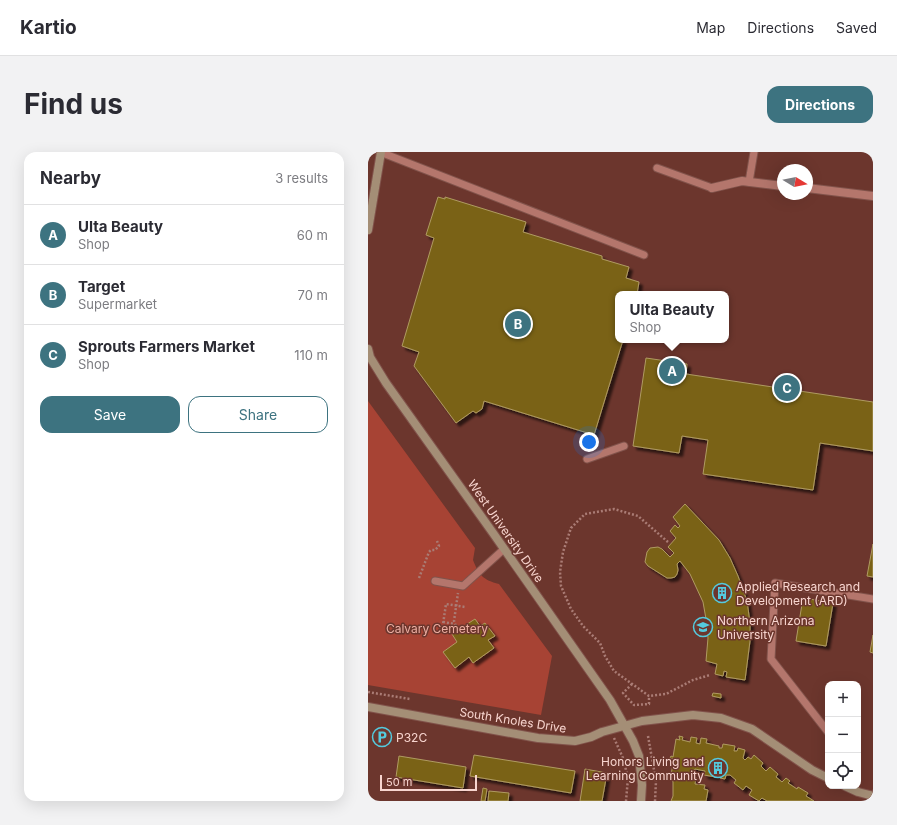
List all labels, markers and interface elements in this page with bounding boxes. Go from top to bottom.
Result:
text: Kartio [20,16,77,39]
text: Map [696,19,725,36]
text: Directions [747,19,814,36]
text: Saved [836,19,877,36]
button: Directions [767,86,873,123]
text: Find us [24,87,123,121]
north arrow [777,164,813,200]
text: Nearby [40,168,101,188]
text: 3 results [275,170,328,186]
text: Ulta Beauty [78,217,163,236]
text: A [48,227,58,243]
text: 60 m [297,227,328,243]
text: Shop [78,236,110,252]
text: Target [78,277,125,296]
text: B [49,287,57,303]
text: 70 m [298,287,328,303]
popup [615,291,729,343]
text: Supermarket [78,296,157,312]
text: Ulta Beauty [630,300,715,319]
pin: B [505,309,531,339]
text: Shop [630,319,661,335]
text: Sprouts Farmers Market [78,337,255,356]
text: C [48,347,58,363]
text: 110 m [294,347,328,363]
text: Shop [78,356,110,372]
pin: A [659,356,685,386]
pin: C [774,373,800,403]
button: Save [40,396,180,433]
button: Share [188,396,328,433]
your location [579,432,599,452]
street label: West University Drive [465,477,547,585]
place label: Applied Research and Development (ARD) [736,579,860,608]
building icon: Applied Research and Development (ARD) [711,582,733,604]
place label: Northern Arizona University [717,613,815,642]
school or university icon: Northern Arizona University [692,616,714,638]
park label: Calvary Cemetery [386,621,488,636]
map controls [825,681,861,789]
button: + [825,681,861,717]
street label: South Knoles Drive [458,704,568,736]
button: − [825,717,861,753]
parking icon: P32C [371,726,393,748]
place label: P32C [396,730,427,745]
button: locate [825,753,861,789]
place label: Honors Living and Learning Community [586,754,704,783]
building icon: Honors Living and Learning Community [707,757,729,779]
scale bar [380,773,477,792]
text: 50 m [386,775,412,789]

